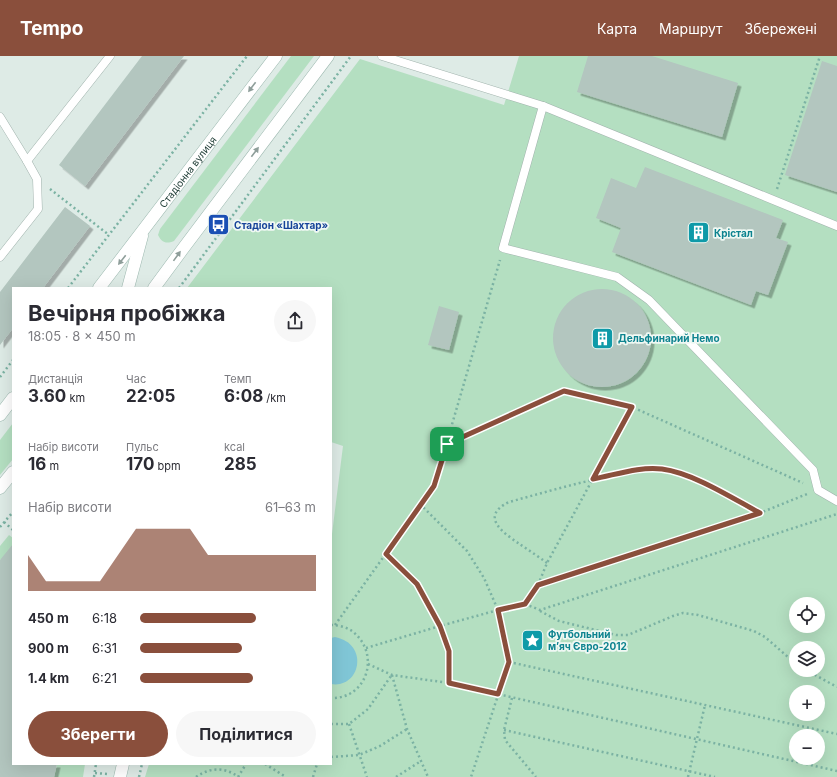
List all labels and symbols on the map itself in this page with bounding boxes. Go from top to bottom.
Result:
one-way arrow [248,82,256,93]
street label: Стадіонна вулиця [157,134,219,210]
one-way arrow [251,147,260,158]
bus stop icon: Стадіон «Шахтар» [206,212,232,238]
place label: Стадіон «Шахтар» [234,219,329,231]
building icon: Крістал [686,220,712,246]
place label: Крістал [714,227,753,239]
one-way arrow [173,251,181,262]
one-way arrow [117,254,126,265]
building icon: Дельфинарий Немо [589,325,615,351]
place label: Дельфинарий Немо [618,332,720,344]
pin [430,427,464,461]
place icon: Футбольний мʼяч Євро-2012 [520,627,546,653]
place label: Футбольний мʼяч Євро-2012 [548,628,627,652]

